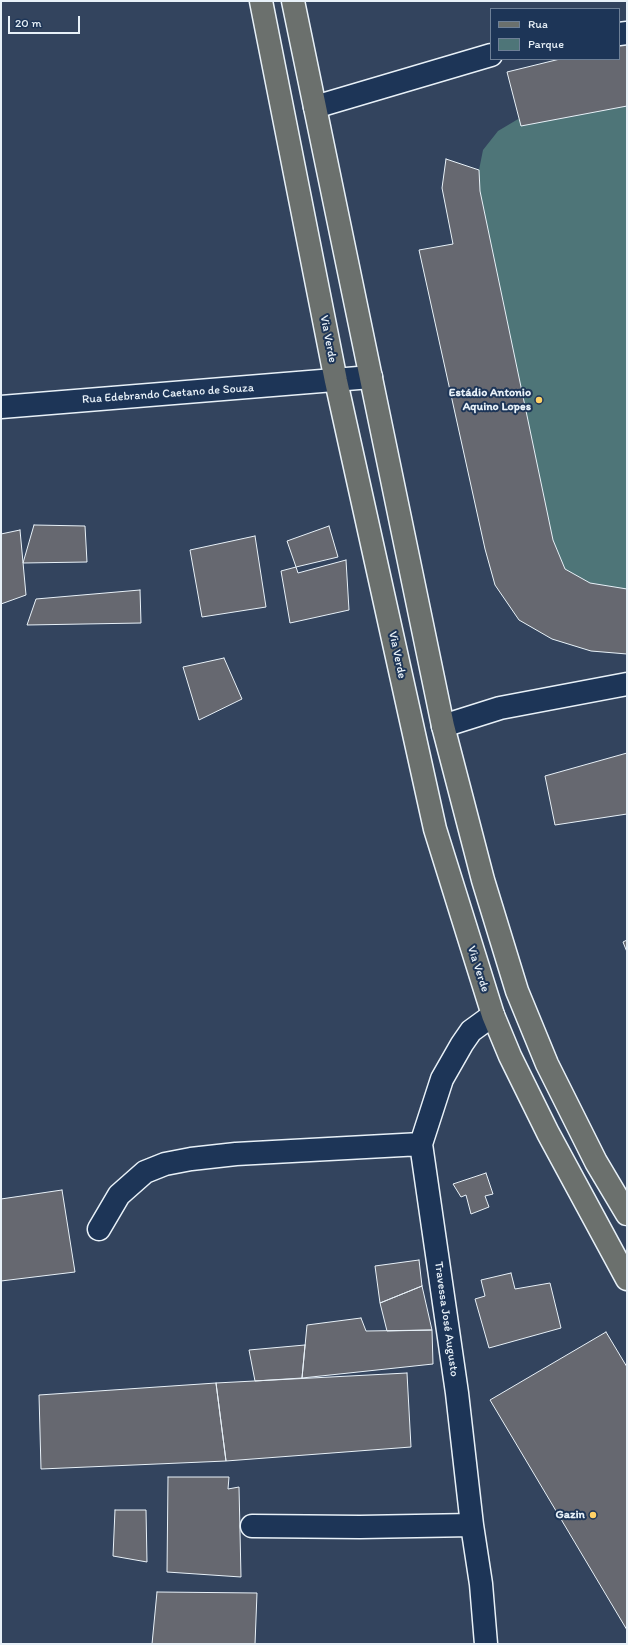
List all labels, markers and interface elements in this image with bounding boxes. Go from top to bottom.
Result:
scale bar [10,8,82,34]
legend [490,8,620,60]
text: 20 m [15,16,42,30]
text: Rua [528,17,548,31]
text: Parque [528,37,564,51]
street label: Via Verde [316,314,340,364]
street label: Rua Edebrando Caetano de Souza [82,381,254,407]
place label: Estádio Antonio Aquino Lopes [449,386,531,414]
marker: Estádio Antonio Aquino Lopes [534,395,544,405]
street label: Via Verde [385,630,409,680]
street label: Via Verde [464,944,492,994]
street label: Travessa José Augusto [431,1260,461,1378]
place label: Gazin [555,1508,585,1522]
marker: Gazin [588,1510,598,1520]

